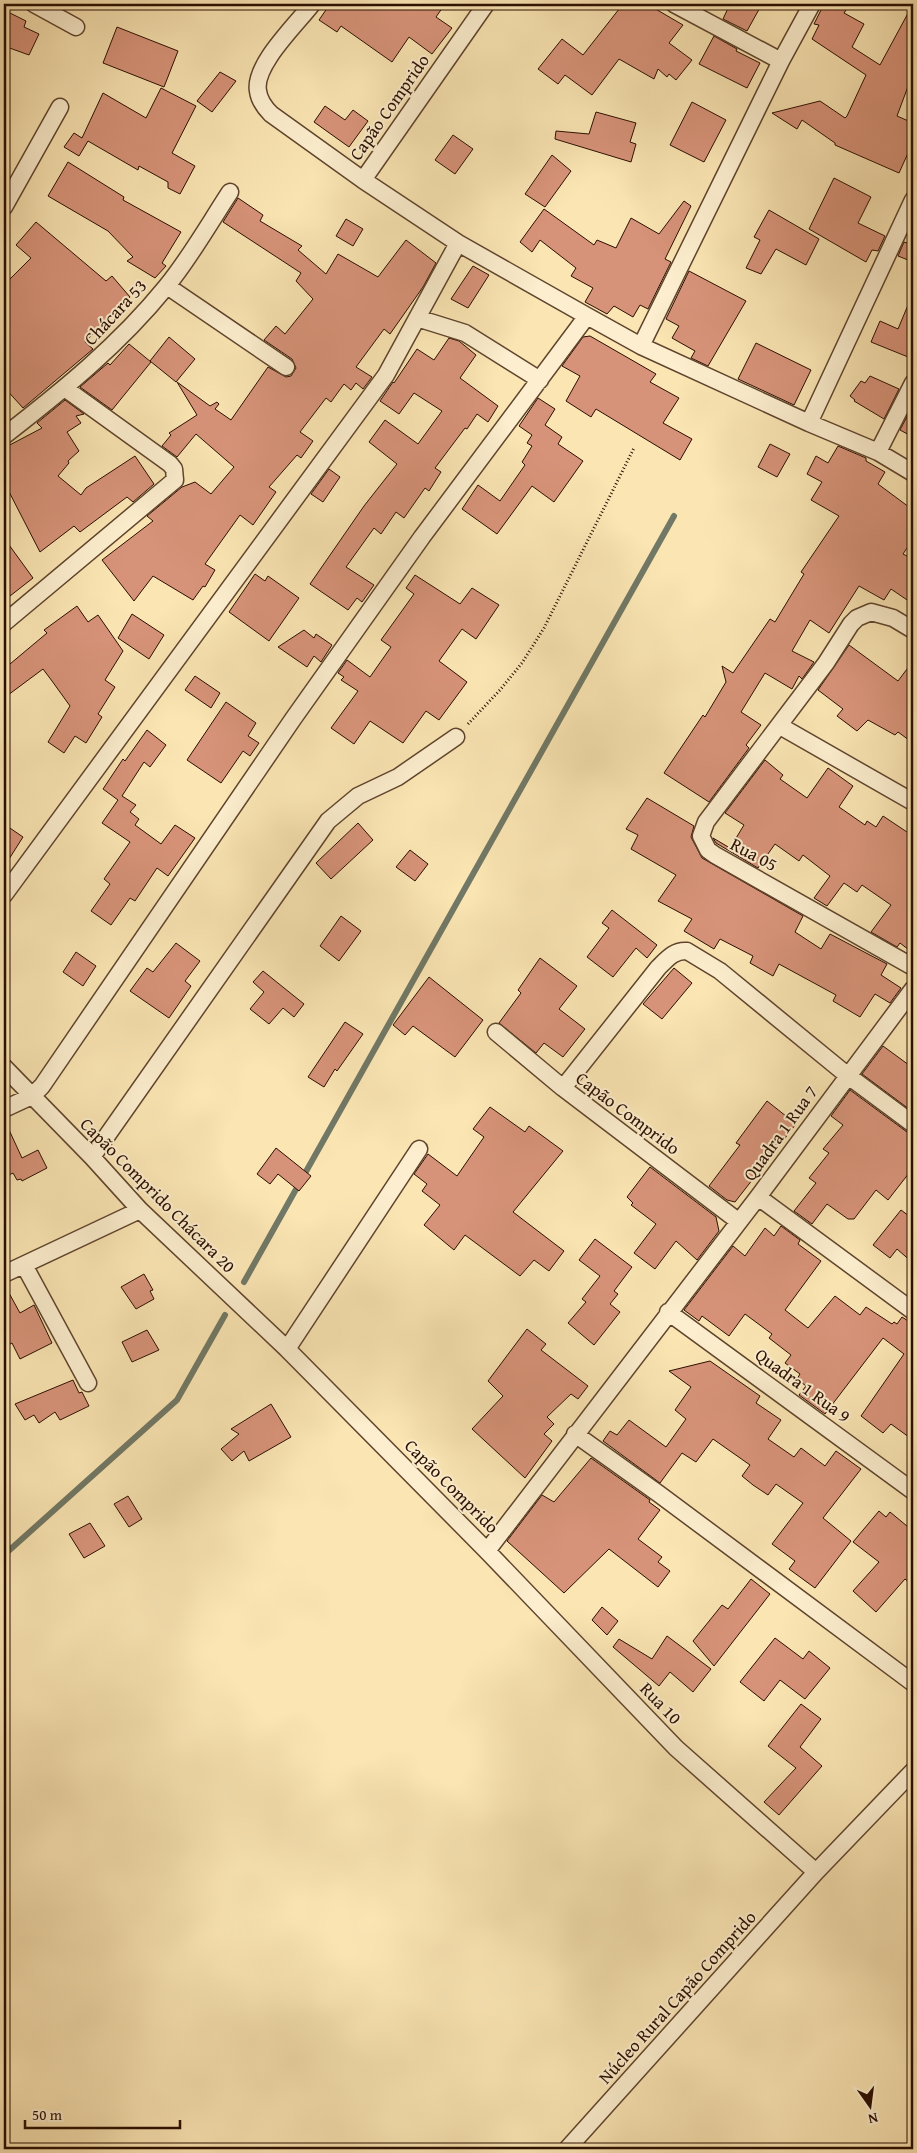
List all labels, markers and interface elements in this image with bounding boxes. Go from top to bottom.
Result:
street label: Capão Comprido [342,48,436,166]
street label: Chácara 53 [77,273,153,351]
street label: Rua 05 [726,830,782,878]
street label: Capão Comprido [570,1065,686,1161]
street label: Quadra 1 Rua 7 [736,1080,824,1186]
street label: Capão Comprido Chácara 20 [74,1111,242,1279]
street label: Quadra 1 Rua 9 [750,1341,856,1429]
street label: Capão Comprido [399,1433,505,1539]
street label: Rua 10 [634,1676,688,1731]
street label: Núcleo Rural Capão Comprido [592,1904,762,2090]
north arrow [844,2080,894,2130]
scale bar [25,2098,180,2130]
text: 50 m [32,2104,63,2125]
text: N [866,2108,880,2130]

